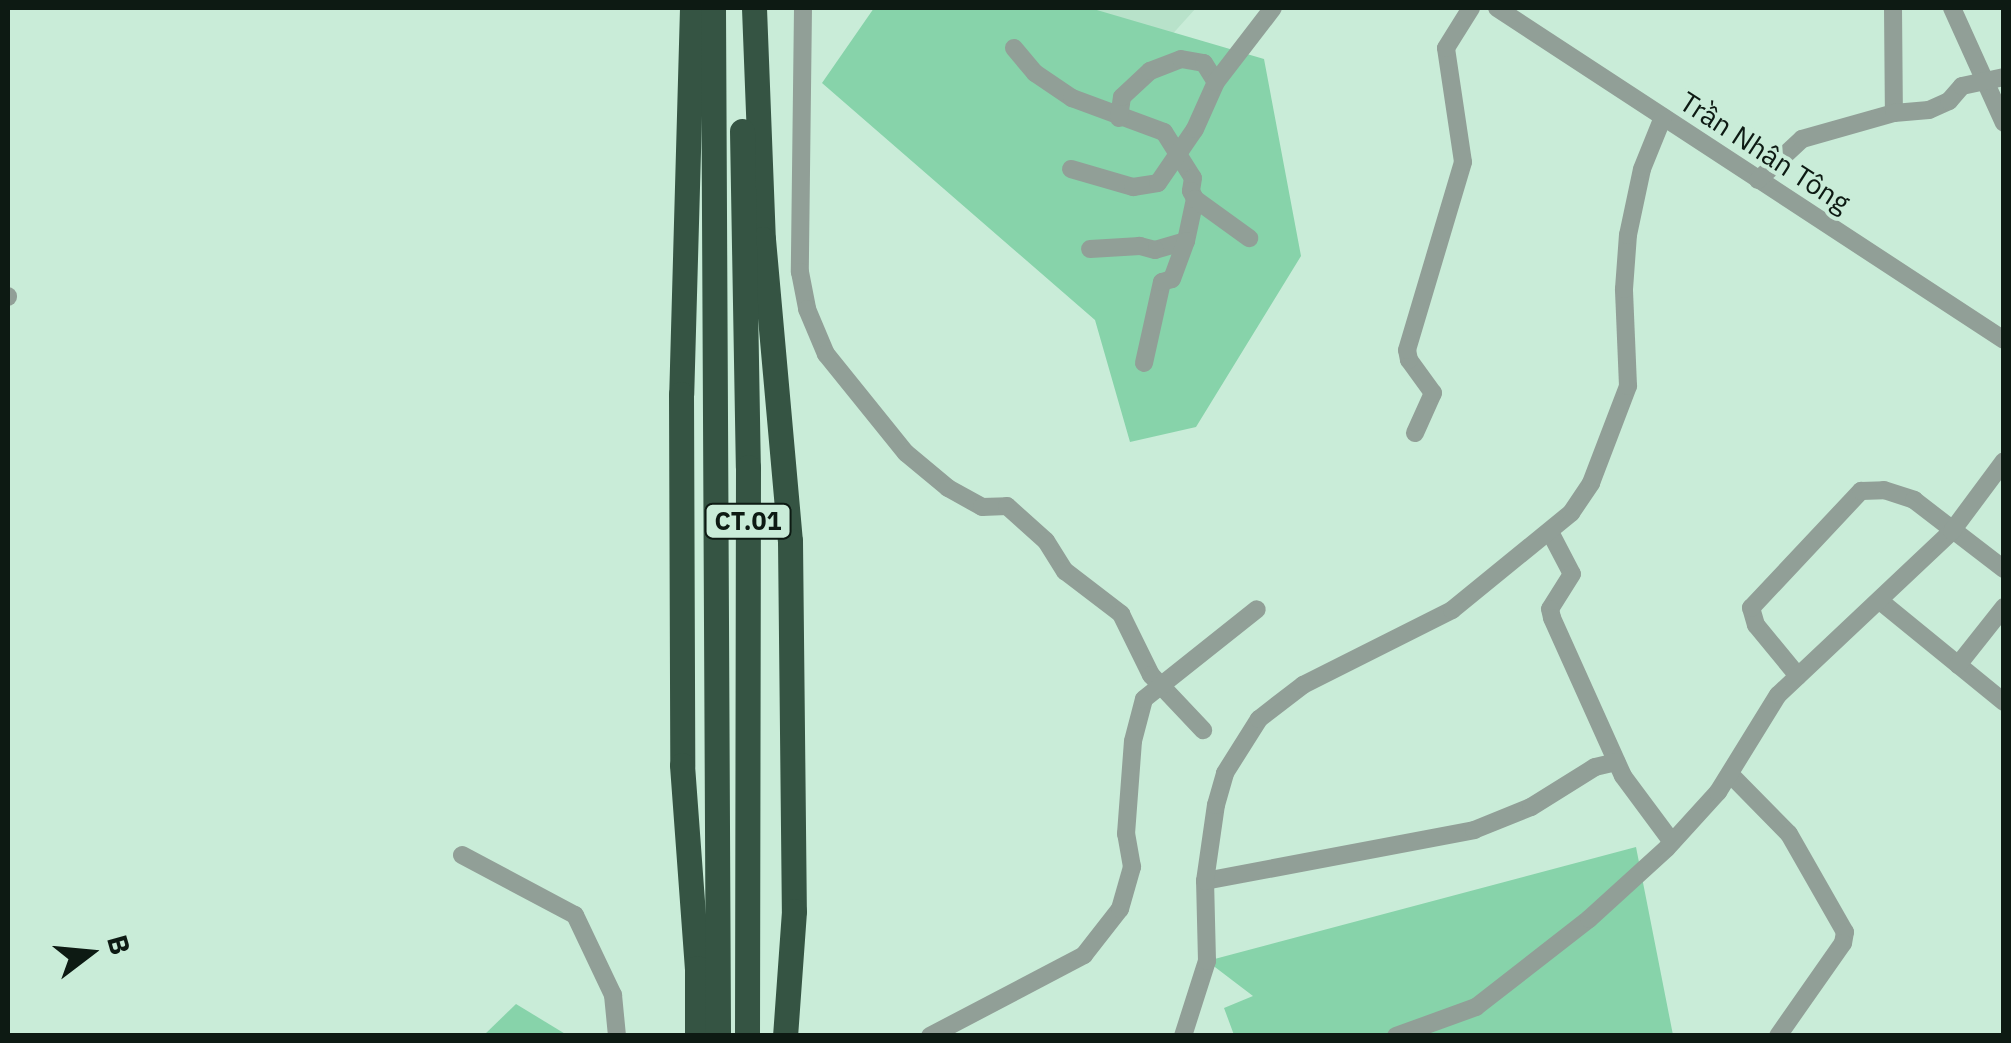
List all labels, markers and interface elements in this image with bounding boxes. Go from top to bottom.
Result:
street label: Trần Nhân Tông [1674,85,1856,219]
road number: CT.01 [703,501,793,541]
north arrow [40,903,140,1003]
text: B [99,931,140,959]

